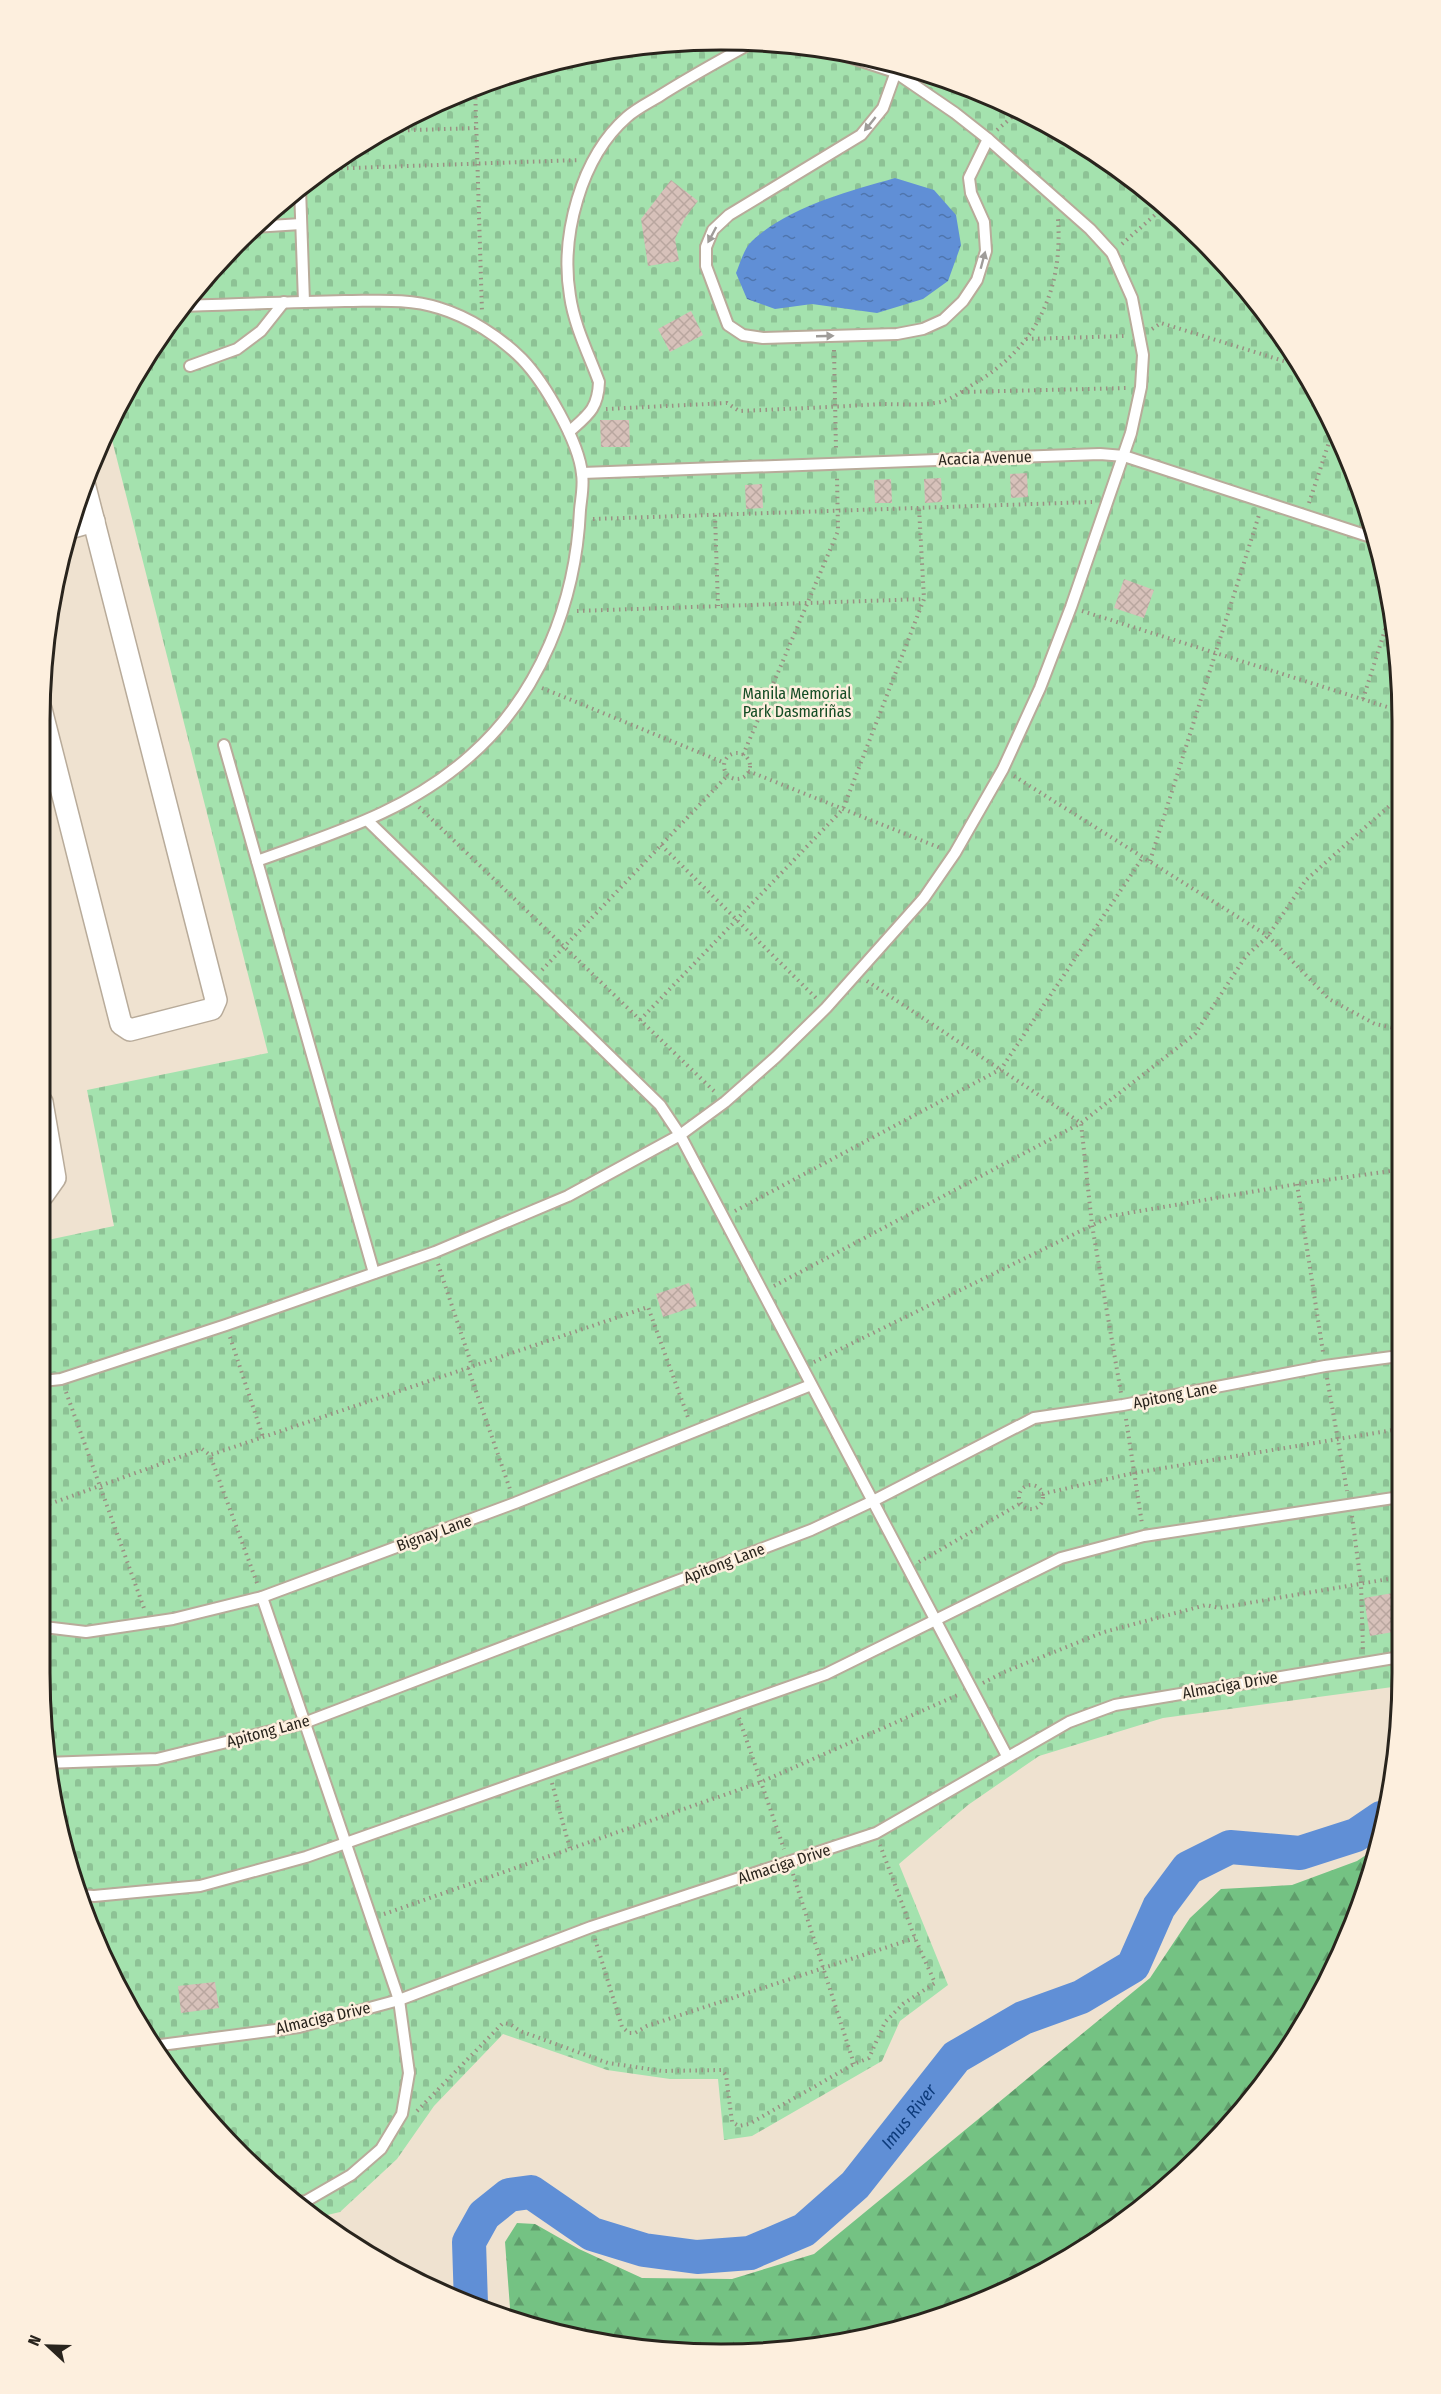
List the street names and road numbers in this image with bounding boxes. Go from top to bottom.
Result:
street label: Acacia Avenue [938,447,1032,469]
street label: Apitong Lane [1131,1378,1219,1412]
street label: Bignay Lane [394,1511,474,1555]
street label: Apitong Lane [681,1539,767,1587]
street label: Almaciga Drive [1181,1667,1279,1703]
street label: Apitong Lane [224,1711,312,1751]
street label: Almaciga Drive [735,1840,833,1888]
street label: Almaciga Drive [274,1998,372,2038]

